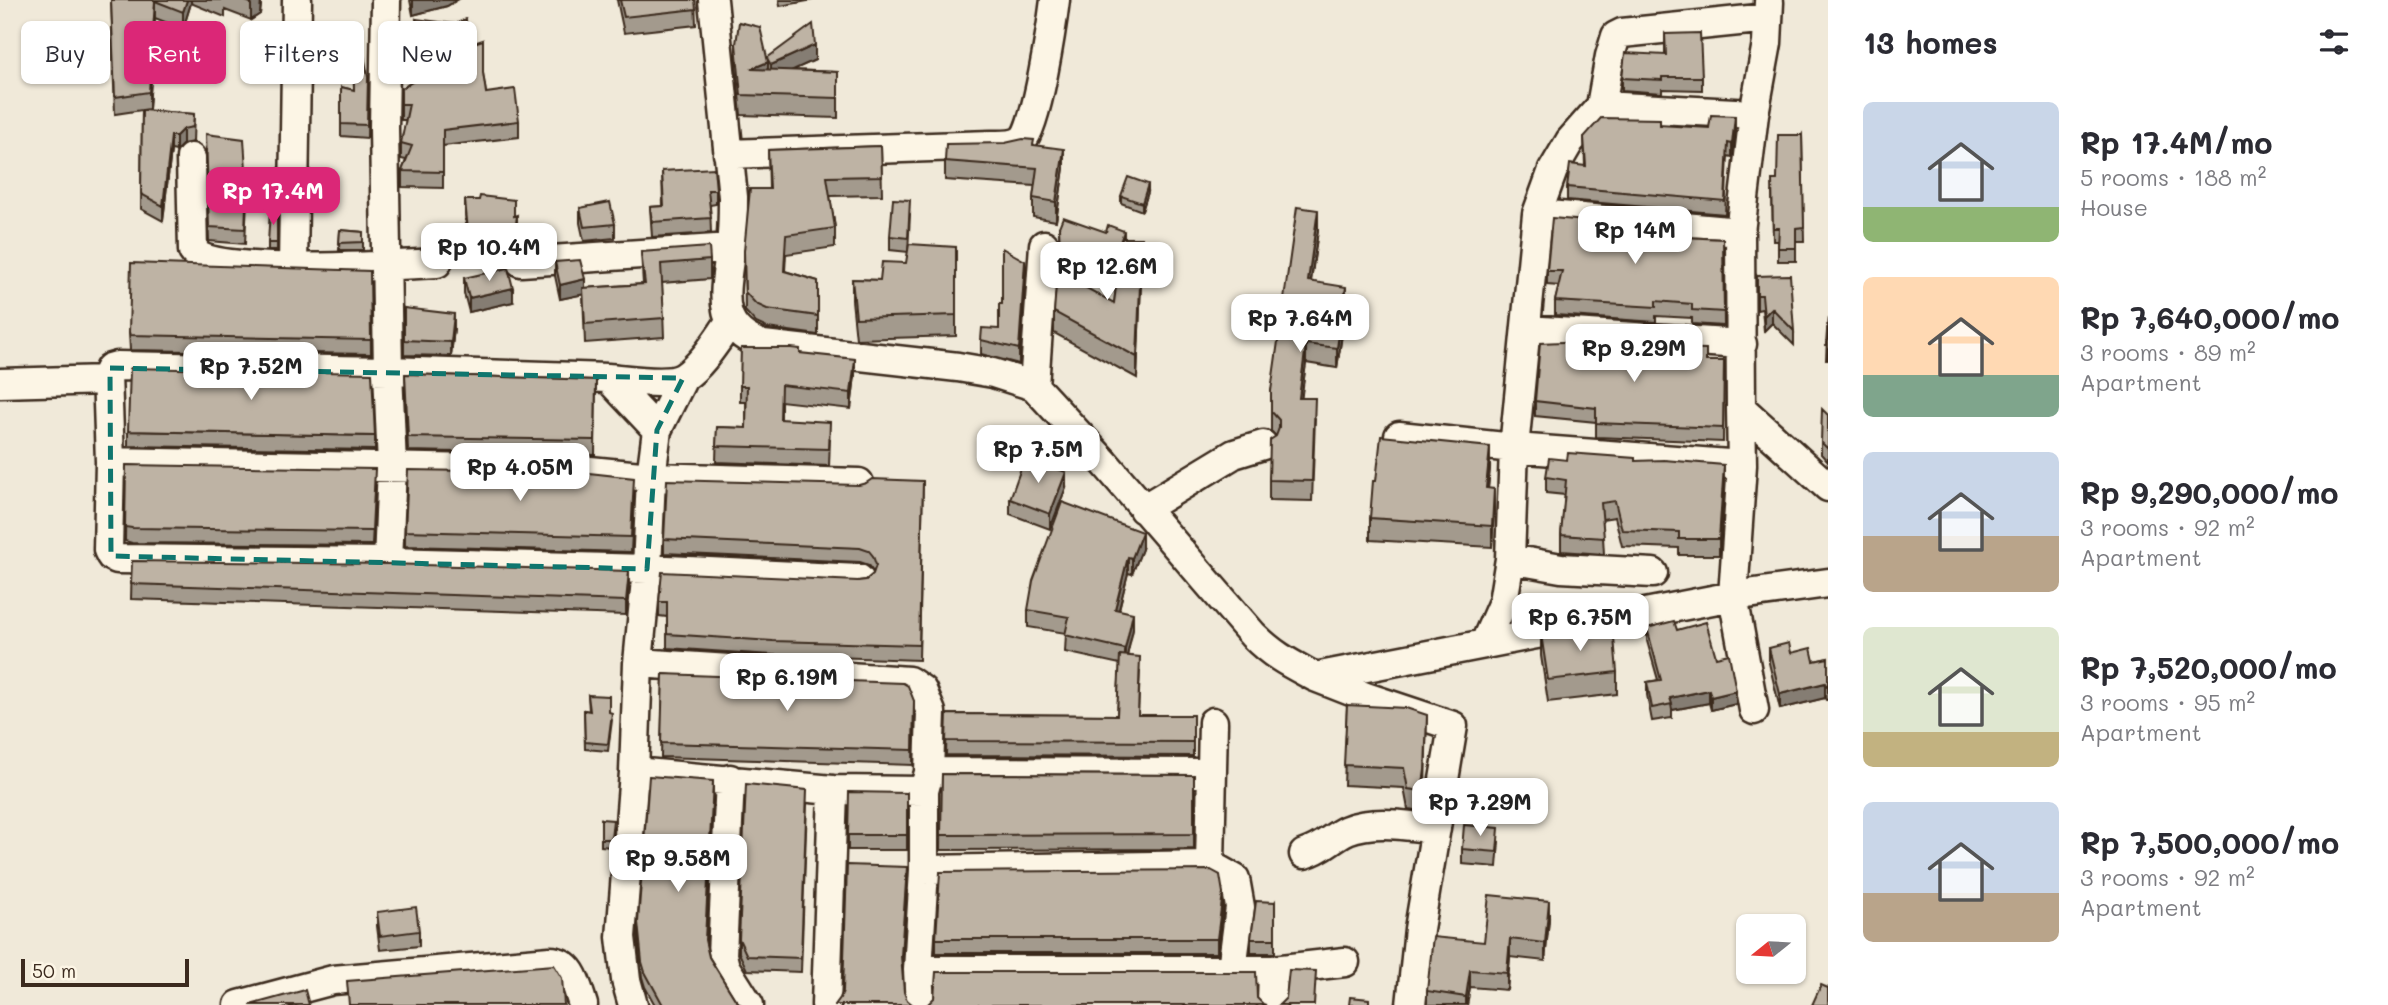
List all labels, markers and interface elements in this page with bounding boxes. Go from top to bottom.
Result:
chip: Buy [21,21,110,84]
chip: Rent [124,21,226,84]
chip: Filters [240,21,364,84]
chip: New [378,21,477,84]
text: 13 homes [1863,22,1998,62]
icon: filters [2315,23,2353,61]
text: Rp 17.4M/mo [2080,122,2273,162]
icon: home [1919,130,2003,214]
text: 5 rooms · 188 m² [2080,162,2266,192]
pin: Rp 17.4M [201,168,345,227]
text: Rp 17.4M [222,175,324,205]
text: House [2080,192,2148,222]
pin: Rp 14M [1578,206,1692,266]
text: Rp 14M [1594,214,1676,244]
pin: Rp 10.4M [417,224,561,283]
text: Rp 10.4M [437,231,541,261]
pin: Rp 12.6M [1035,243,1179,302]
text: Rp 12.6M [1056,250,1158,280]
pin: Rp 7.64M [1228,294,1372,354]
text: Rp 7,640,000/mo [2080,297,2339,337]
text: Rp 7.64M [1247,302,1353,332]
icon: home [1919,305,2003,389]
pin: Rp 9.29M [1562,324,1706,384]
text: Rp 9.29M [1582,332,1686,362]
text: 3 rooms · 89 m² [2080,337,2256,367]
pin: Rp 7.52M [179,342,323,402]
text: Rp 7.52M [199,350,303,380]
text: Apartment [2080,367,2202,397]
pin: Rp 7.5M [973,426,1103,485]
text: Rp 7.5M [993,433,1083,463]
pin: Rp 4.05M [448,444,592,503]
text: Rp 4.05M [466,451,574,481]
text: Rp 9,290,000/mo [2080,472,2338,512]
icon: home [1919,480,2003,564]
text: 3 rooms · 92 m² [2080,512,2255,542]
text: Apartment [2080,542,2202,572]
pin: Rp 6.75M [1508,594,1652,653]
text: Rp 6.75M [1528,601,1632,631]
text: Rp 7,520,000/mo [2080,647,2337,687]
pin: Rp 6.19M [715,654,859,713]
icon: home [1919,655,2003,739]
text: Rp 6.19M [736,661,838,691]
text: 3 rooms · 95 m² [2080,687,2255,717]
text: Apartment [2080,717,2202,747]
pin: Rp 7.29M [1408,778,1552,838]
text: Rp 7.29M [1428,786,1532,816]
text: Rp 7,500,000/mo [2080,822,2339,862]
icon: home [1919,830,2003,914]
pin: Rp 9.58M [606,834,750,894]
text: Rp 9.58M [625,842,731,872]
text: 3 rooms · 92 m² [2080,862,2255,892]
text: Apartment [2080,892,2202,922]
north arrow [1736,914,1806,984]
map controls [1736,914,1806,984]
scale bar [21,956,189,988]
text: 50 m [32,958,76,983]

